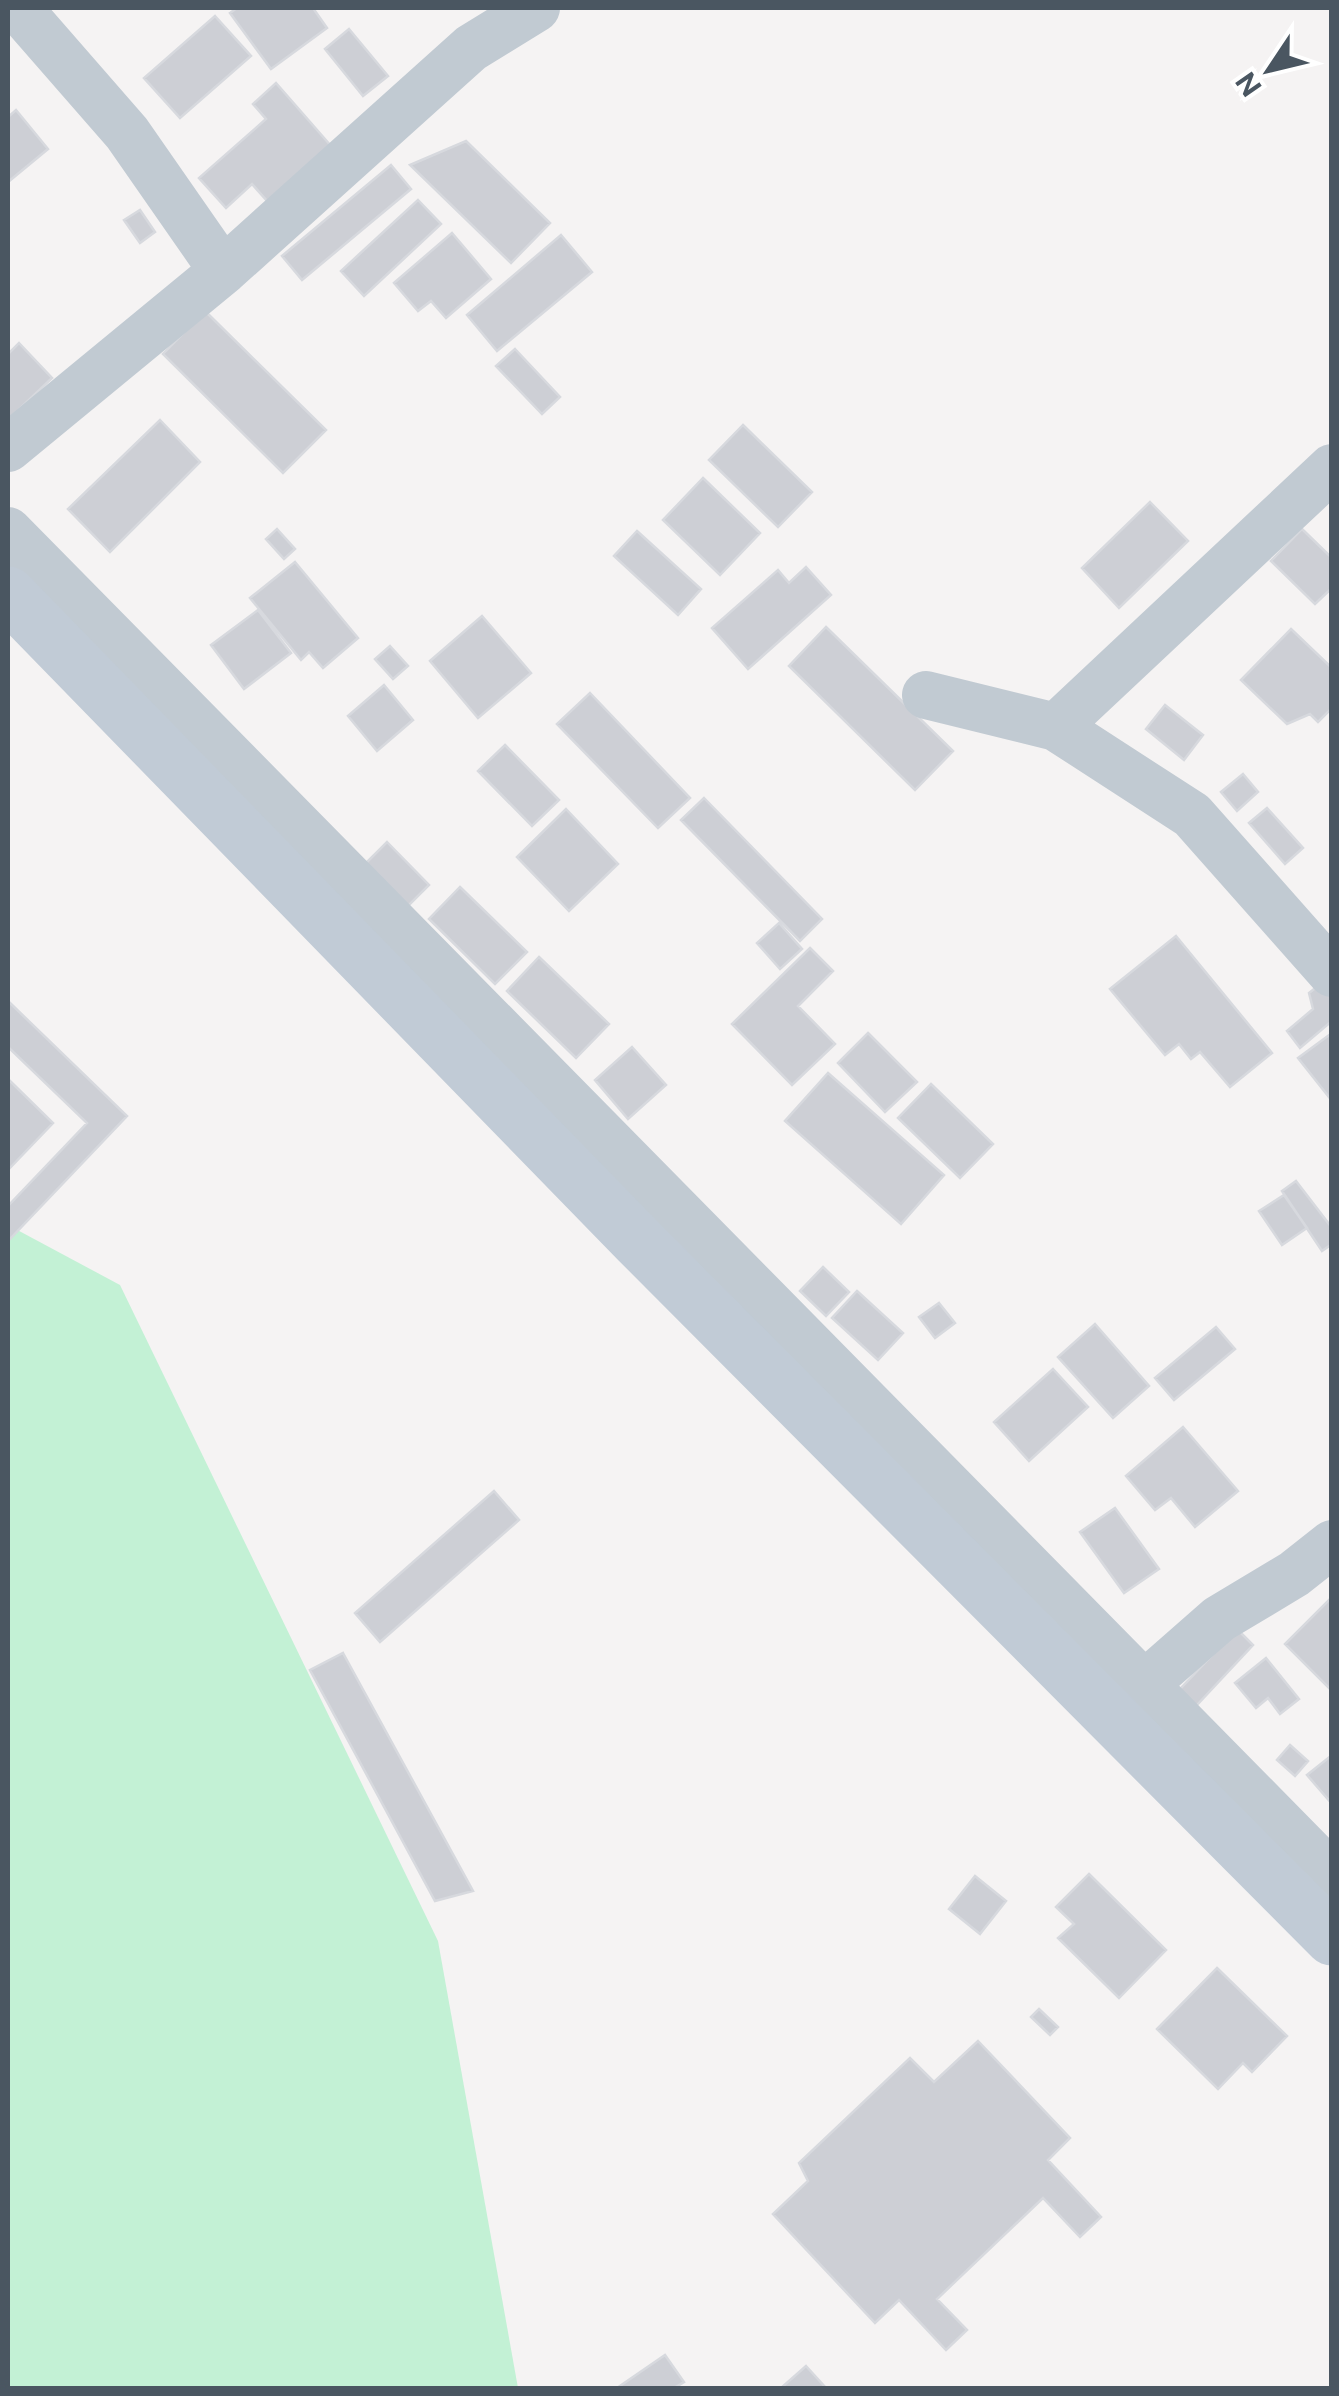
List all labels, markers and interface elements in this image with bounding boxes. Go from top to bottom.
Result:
north arrow [1219,20,1319,120]
text: N [1228,66,1268,103]

